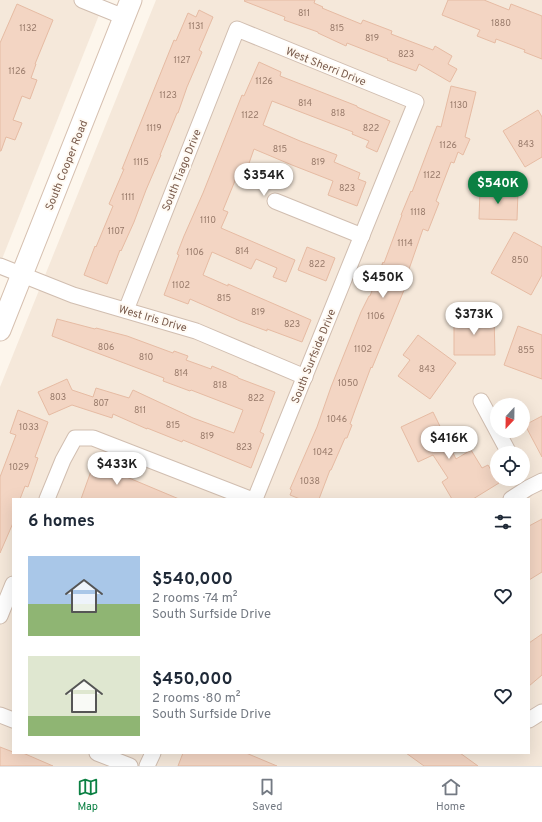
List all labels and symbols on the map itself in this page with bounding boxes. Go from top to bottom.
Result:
house number: 811 [298,8,310,19]
house number: 1880 [491,18,511,29]
house number: 1131 [188,21,204,32]
house number: 1132 [19,23,37,34]
house number: 815 [330,23,344,34]
house number: 819 [365,33,379,44]
street label: West Sherri Drive [283,44,368,89]
house number: 823 [398,49,414,60]
house number: 1127 [174,55,191,66]
house number: 1126 [8,66,26,77]
house number: 1126 [255,76,273,87]
house number: 1123 [159,90,177,101]
house number: 814 [298,98,313,109]
house number: 1130 [450,100,468,111]
house number: 818 [331,108,345,119]
house number: 1122 [241,110,259,121]
street label: South Cooper Road [42,118,91,212]
house number: 1119 [146,123,162,134]
house number: 822 [363,123,379,134]
street label: South Tiago Drive [159,127,205,213]
house number: 843 [518,139,534,150]
house number: 1126 [439,140,457,151]
house number: 815 [273,144,287,155]
house number: 1115 [133,157,149,168]
house number: 819 [311,157,325,168]
pin: $354K [236,163,292,197]
house number: 1122 [423,170,441,181]
pin: $540K [470,171,526,205]
house number: 823 [339,183,355,194]
house number: 1111 [121,192,135,203]
house number: 1118 [410,207,426,218]
house number: 1110 [200,215,216,226]
house number: 1107 [108,226,125,237]
house number: 1114 [397,238,413,249]
house number: 814 [235,246,250,257]
house number: 1106 [186,247,204,258]
house number: 850 [512,255,529,266]
house number: 822 [309,259,325,270]
pin: $450K [355,265,411,299]
house number: 1102 [172,280,190,291]
house number: 815 [217,293,231,304]
pin: $373K [446,302,502,336]
street label: West Iris Drive [117,303,189,335]
house number: 819 [251,307,265,318]
street label: South Surfside Drive [289,307,339,406]
house number: 1106 [367,311,385,322]
house number: 823 [284,319,300,330]
house number: 806 [98,342,114,353]
house number: 1102 [354,344,372,355]
house number: 855 [518,345,534,356]
house number: 810 [139,352,154,363]
house number: 843 [419,364,435,375]
house number: 814 [174,368,189,379]
house number: 1050 [338,378,358,389]
house number: 818 [213,380,227,391]
house number: 803 [50,392,66,403]
house number: 822 [248,393,264,404]
house number: 807 [93,398,109,409]
north arrow [490,398,530,438]
house number: 811 [134,405,146,416]
house number: 1046 [327,414,347,425]
house number: 815 [166,420,180,431]
house number: 1033 [19,422,39,433]
pin: $416K [421,426,477,460]
house number: 819 [200,431,214,442]
house number: 823 [236,442,252,453]
house number: 1042 [313,447,333,458]
pin: $433K [89,452,145,486]
house number: 1029 [9,462,29,473]
house number: 1038 [300,476,320,487]

